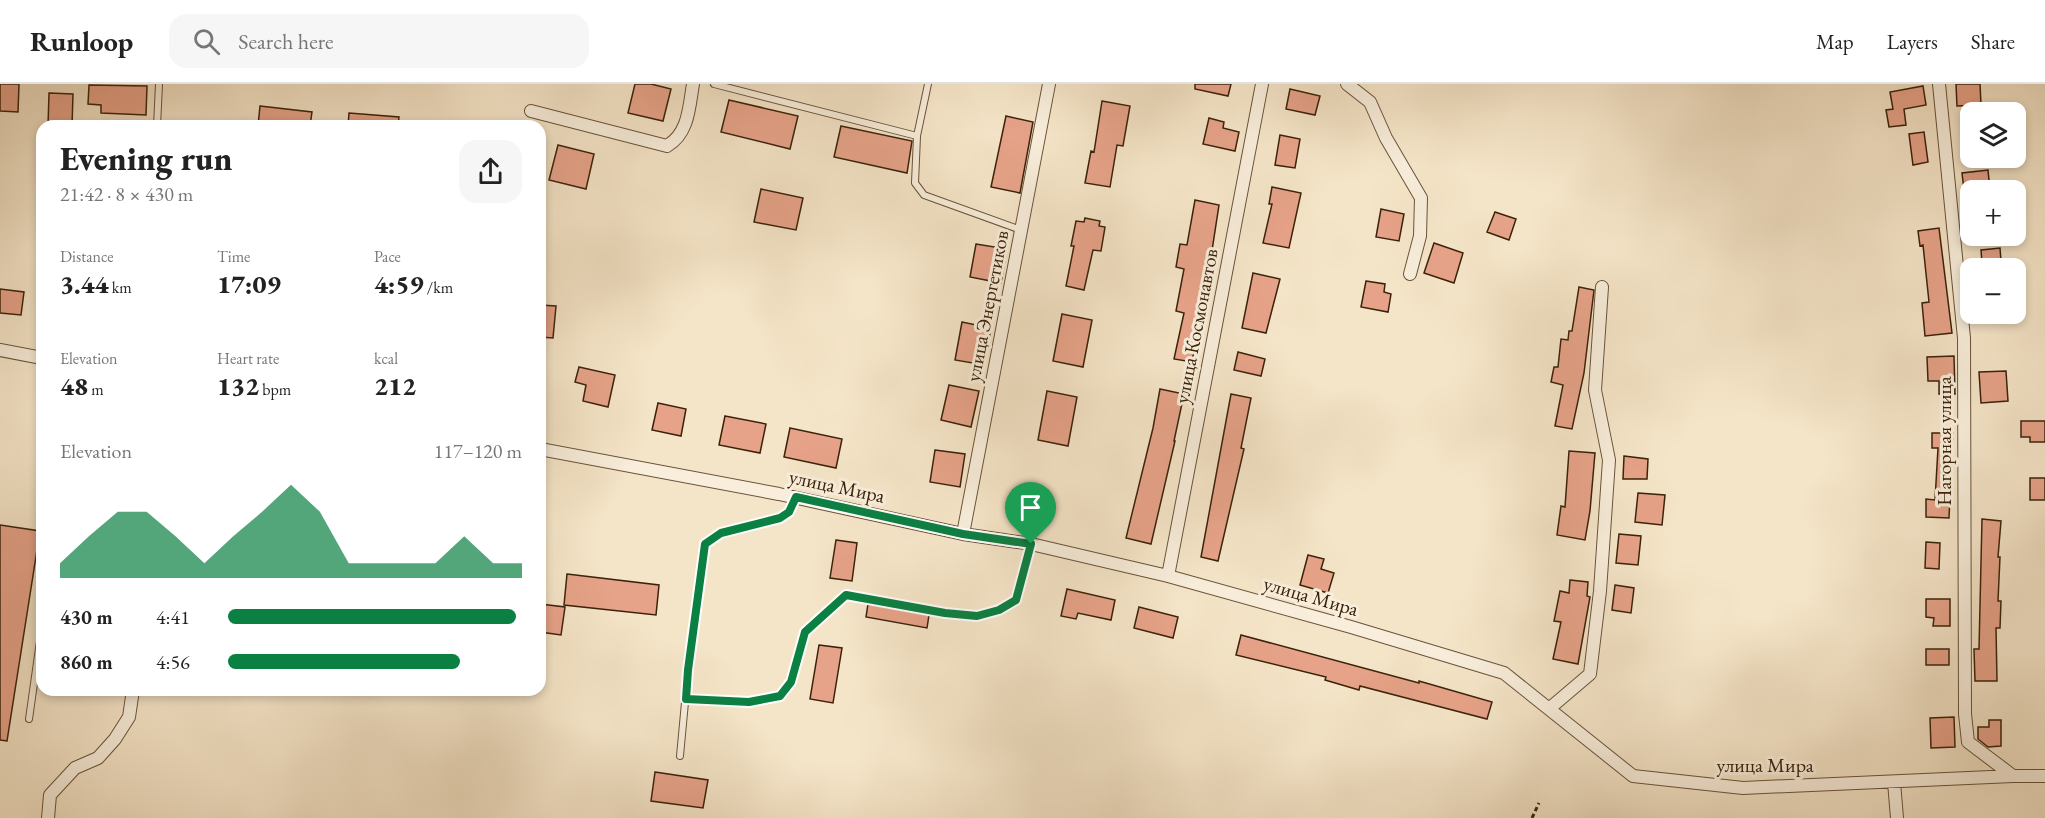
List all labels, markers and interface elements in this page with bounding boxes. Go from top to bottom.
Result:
search box [169,14,589,68]
text: Runloop [30,23,133,59]
icon: search [190,25,223,58]
text: Search here [238,27,334,56]
text: Map [1816,28,1854,55]
text: Layers [1887,28,1938,55]
text: Share [1971,28,2015,55]
map controls [1960,102,2026,324]
button: layers [1960,102,2026,168]
text: Evening run [60,137,232,180]
button: share [459,140,522,203]
button: + [1960,180,2026,246]
text: 21:42 · 8 × 430 m [60,181,193,207]
street label: улица Энергетиков [960,228,1014,384]
text: Distance [60,246,113,267]
text: Time [217,246,250,267]
text: Pace [374,246,401,267]
street label: улица Космонавтов [1168,246,1224,406]
button: − [1960,258,2026,324]
text: 3.44 [60,267,109,301]
text: 17:09 [217,267,281,301]
text: 4:59 [374,267,424,301]
text: km [109,277,132,298]
text: /km [424,277,453,298]
text: Elevation [60,348,118,369]
text: Heart rate [217,348,279,369]
text: kcal [374,348,398,369]
text: 48 [60,369,88,403]
text: 132 [217,369,259,403]
text: 212 [374,369,416,403]
street label: Нагорная улица [1931,376,1957,506]
text: m [88,379,104,400]
text: bpm [259,379,291,400]
text: Elevation [60,438,132,464]
text: 117–120 m [434,438,522,464]
street label: улица Мира [787,463,887,509]
pin [1005,482,1056,544]
icon: arrive [1014,491,1047,524]
street label: улица Мира [1261,570,1361,622]
text: 430 m [60,604,113,630]
text: 4:41 [156,604,190,630]
text: 860 m [60,649,113,675]
text: 4:56 [156,649,190,675]
street label: улица Мира [1716,752,1814,778]

